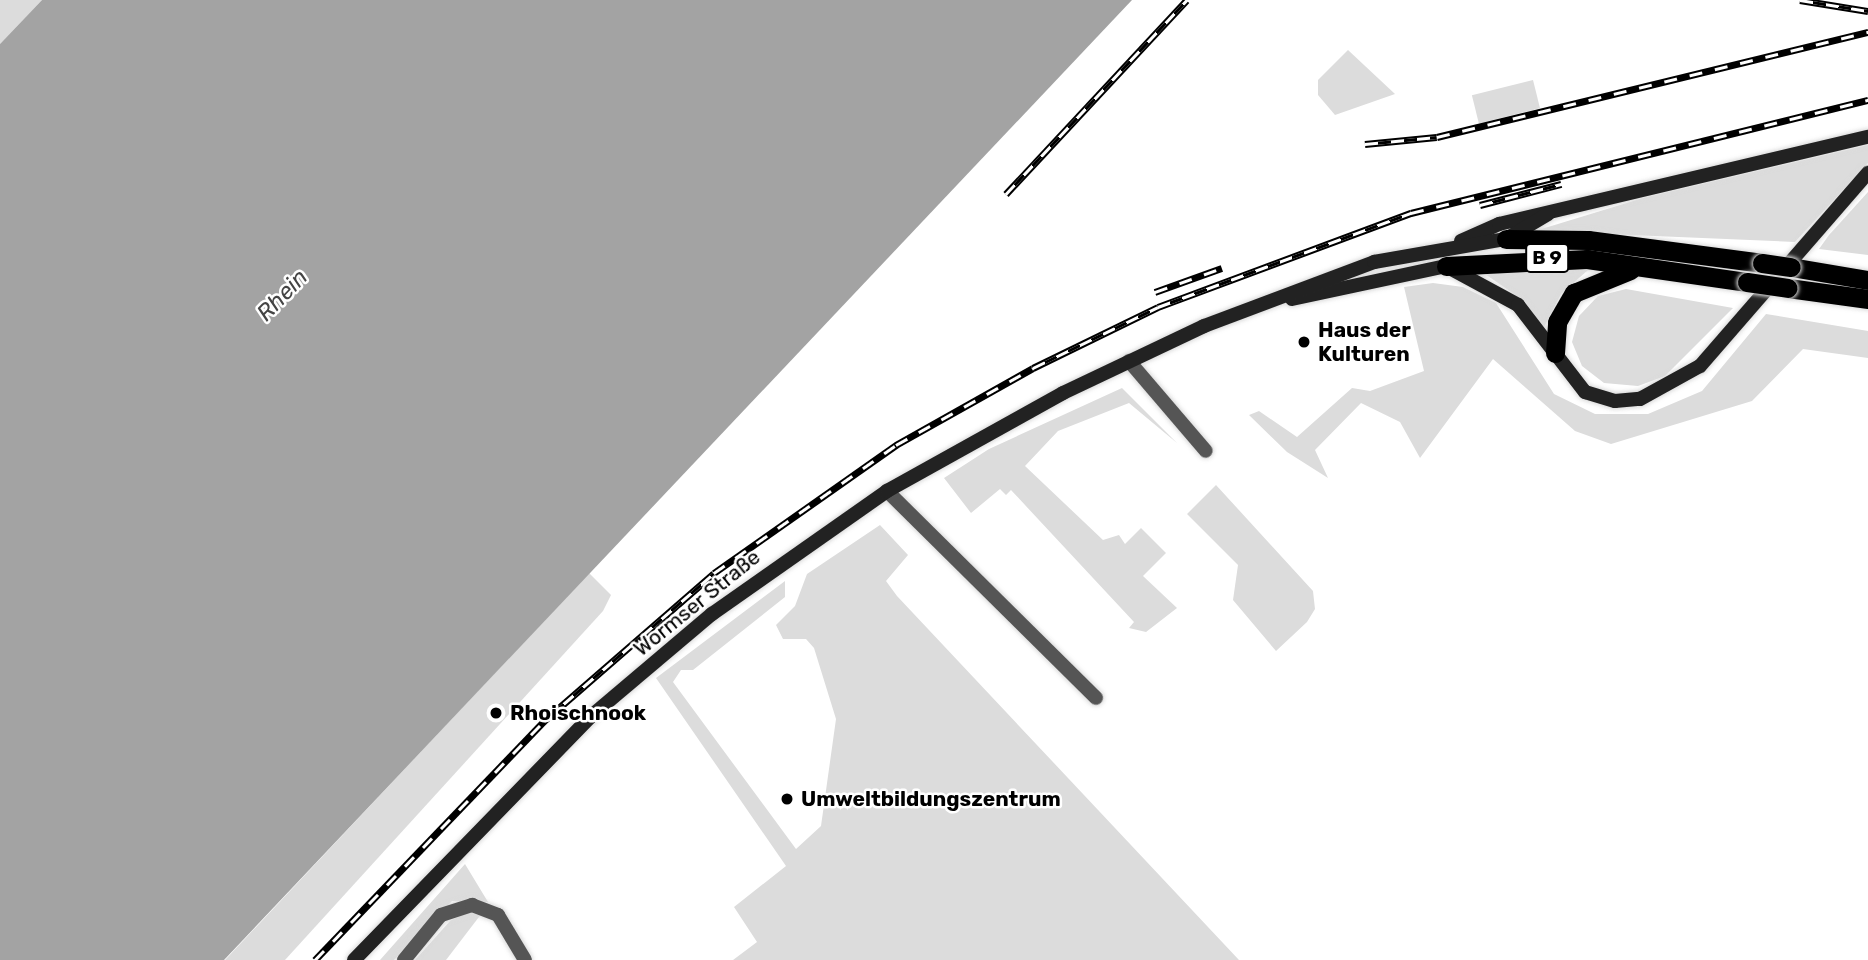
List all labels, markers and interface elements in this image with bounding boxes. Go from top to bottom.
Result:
road number: B 9 [1524,242,1570,274]
water label: Rhein [251,263,313,327]
place label: Haus der Kulturen [1318,317,1411,367]
marker: Haus der Kulturen [1296,334,1312,350]
street label: Wormser Straße [629,544,765,662]
place label: Rhoischnook [510,700,646,726]
marker: Rhoischnook [488,705,504,721]
place label: Umweltbildungszentrum [801,786,1061,812]
marker: Umweltbildungszentrum [779,791,795,807]

